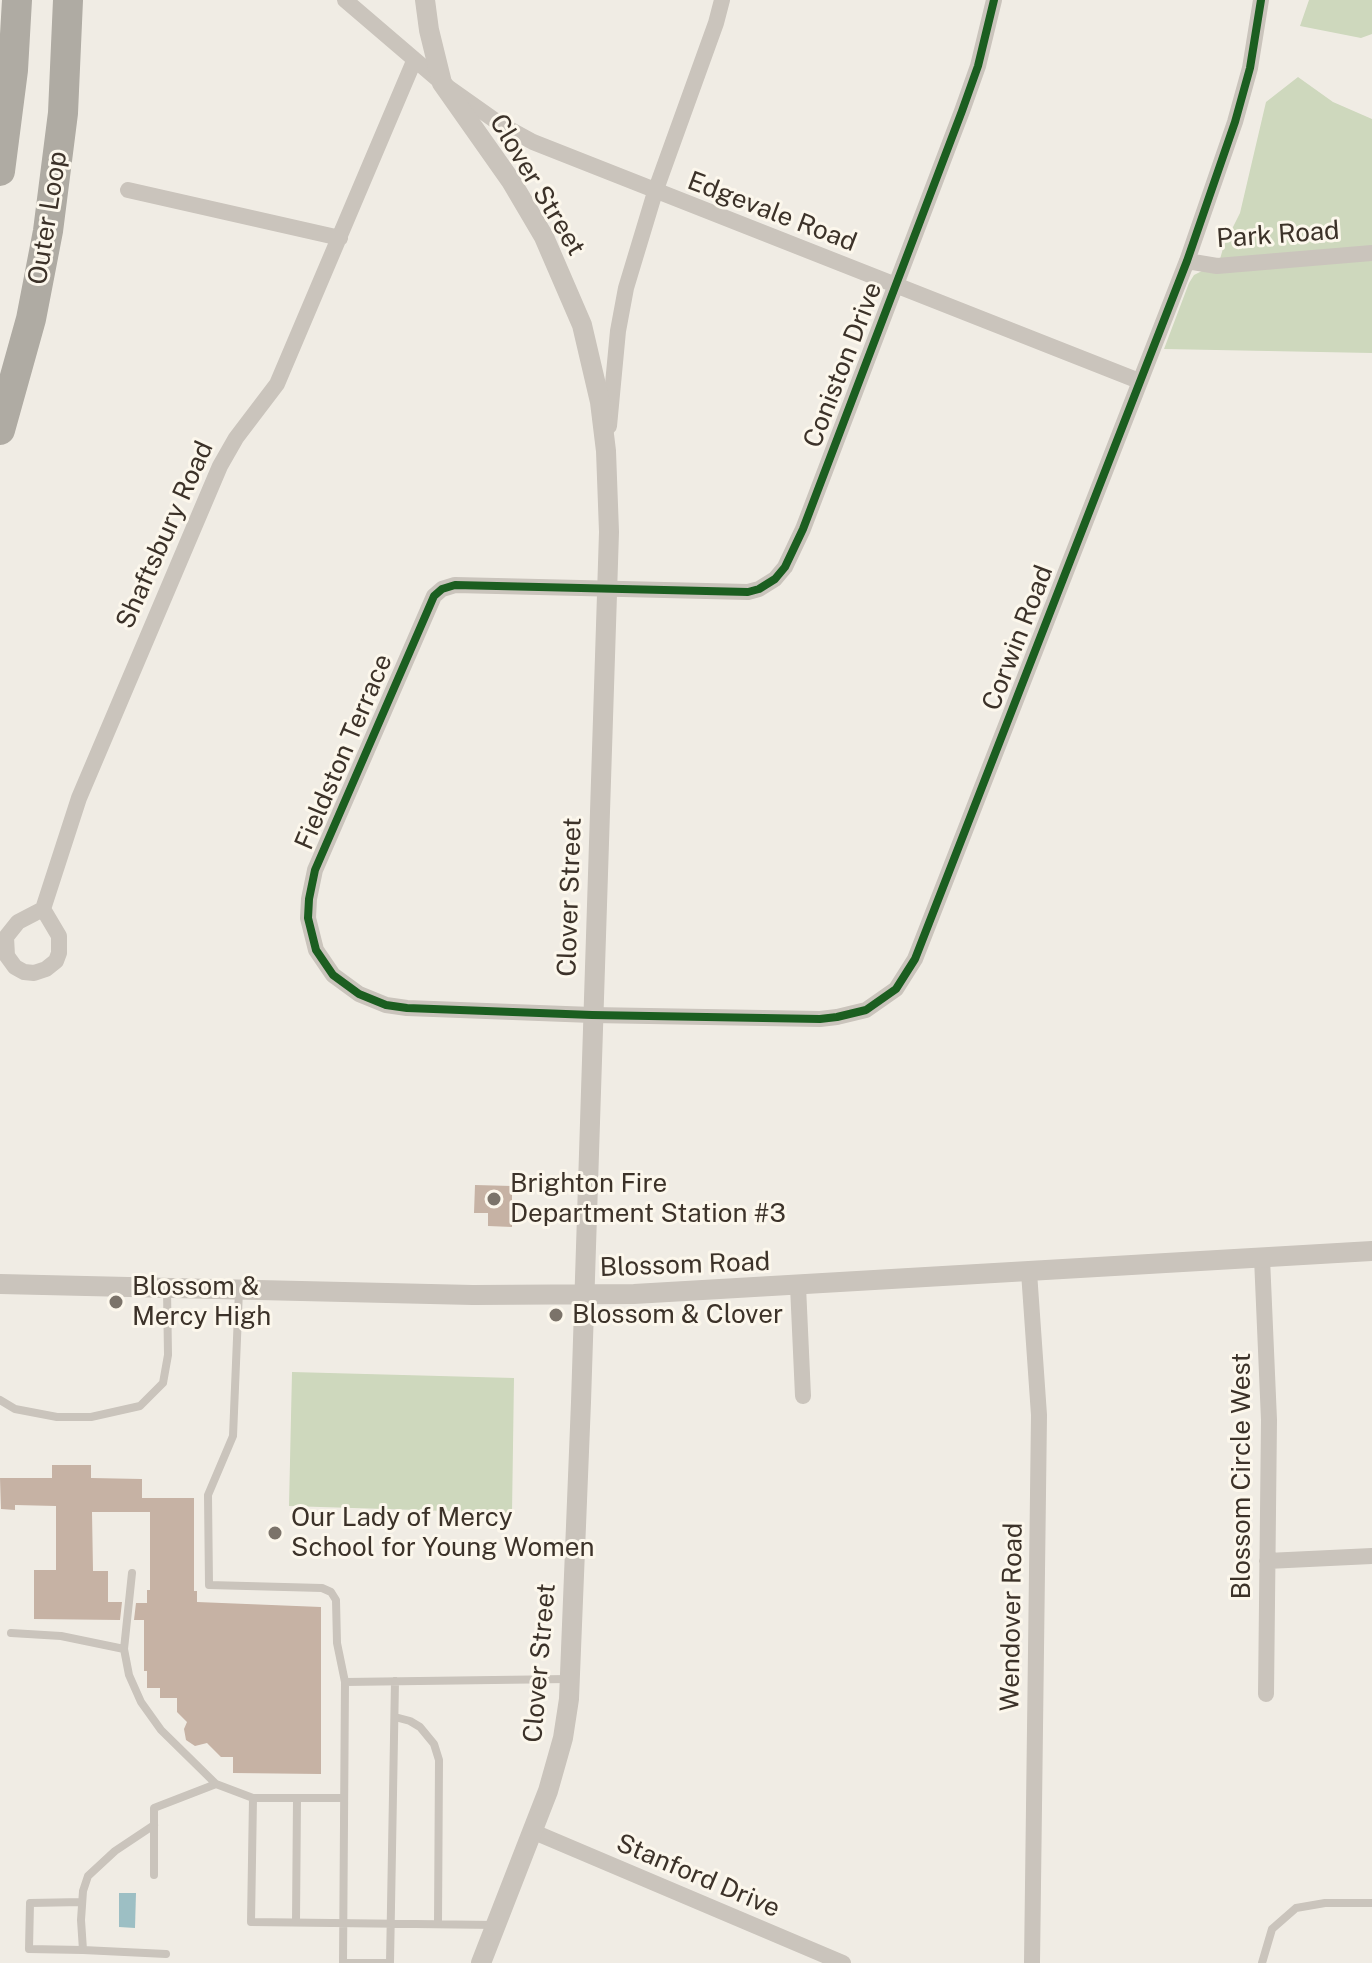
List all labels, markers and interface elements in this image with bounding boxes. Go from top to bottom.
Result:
street label: Clover Street [483,109,591,261]
street label: Outer Loop [22,149,74,287]
street label: Edgevale Road [683,165,861,259]
street label: Park Road [1215,215,1341,255]
street label: Coniston Drive [797,278,889,452]
street label: Shaftsbury Road [110,436,220,634]
street label: Corwin Road [976,561,1060,715]
street label: Fieldston Terrace [289,650,399,854]
street label: Clover Street [552,817,588,977]
place label: Brighton Fire Department Station #3 [510,1168,786,1230]
marker: Brighton Fire Department Station #3 [485,1190,503,1208]
street label: Blossom Road [599,1246,771,1284]
place label: Blossom & Mercy High [132,1271,271,1332]
marker: Blossom & Mercy High [107,1293,125,1311]
place label: Blossom & Clover [572,1299,783,1331]
marker: Blossom & Clover [547,1306,565,1324]
street label: Blossom Circle West [1226,1353,1258,1599]
place label: Our Lady of Mercy School for Young Women [291,1502,594,1564]
street label: Wendover Road [995,1522,1029,1712]
marker: Our Lady of Mercy School for Young Women [266,1524,284,1542]
street label: Clover Street [518,1582,562,1744]
street label: Stanford Drive [611,1828,785,1924]

